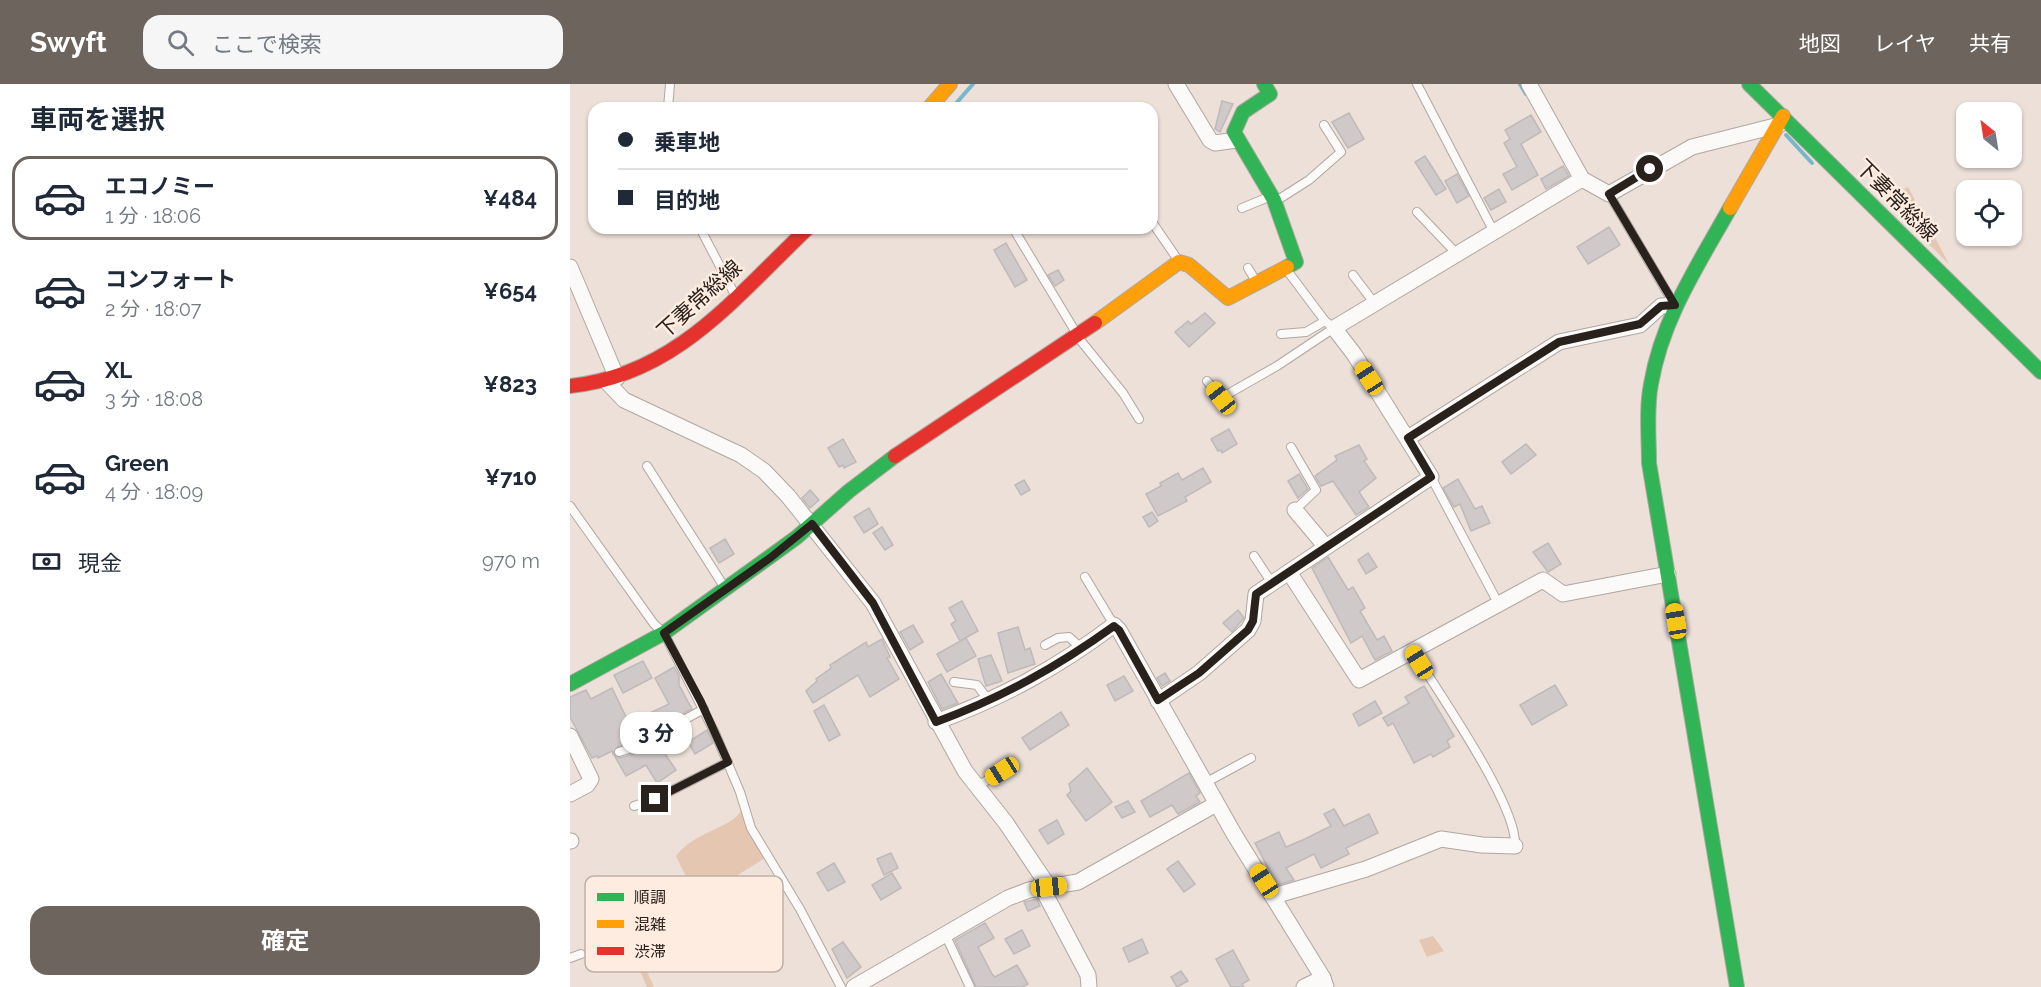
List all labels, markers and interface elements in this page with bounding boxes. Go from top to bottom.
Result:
search box [143,15,563,69]
text: Swyft [30,26,107,59]
icon: search [164,26,197,59]
text: ここで検索 [212,31,322,57]
text: 地図 [1799,31,1841,56]
text: レイヤ [1874,31,1936,56]
text: 共有 [1969,31,2011,56]
north arrow [1956,102,2022,168]
map controls [1956,102,2022,246]
text: 車両を選択 [30,104,165,135]
text: 乗車地 [654,129,720,155]
street label: 下妻常総線 [1851,154,1943,246]
route start [1636,155,1663,182]
icon: car [33,171,87,225]
text: エコノミー [105,173,215,199]
button: locate [1956,180,2022,246]
text: ¥484 [483,185,537,211]
text: 目的地 [654,187,720,213]
text: 1 分 · 18:06 [105,204,201,228]
street label: 下妻常総線 [652,255,746,343]
icon: car [33,264,87,318]
text: コンフォート [105,266,236,292]
text: ¥654 [483,278,537,304]
text: 2 分 · 18:07 [105,297,201,321]
icon: car [33,357,87,411]
text: XL [105,357,132,383]
car [1352,358,1386,398]
text: ¥823 [483,371,537,397]
car [1203,378,1239,418]
text: 3 分 · 18:08 [105,387,203,411]
icon: car [33,450,87,504]
text: Green [105,450,169,476]
text: ¥710 [485,464,537,490]
text: 4 分 · 18:09 [105,480,203,504]
icon: cash [30,545,63,578]
text: 970 m [482,549,540,573]
text: 現金 [78,550,122,576]
car [1664,602,1688,640]
car [1402,642,1436,682]
callout: 3 分 [619,712,691,754]
text: 3 分 [638,721,674,745]
car [982,754,1022,788]
route end [641,785,668,812]
car [1247,861,1281,901]
legend [585,876,783,972]
car [1030,876,1068,898]
text: 順調 [634,888,666,907]
button: 確定 [30,906,540,975]
text: 混雑 [634,915,666,934]
text: 渋滞 [634,942,666,961]

